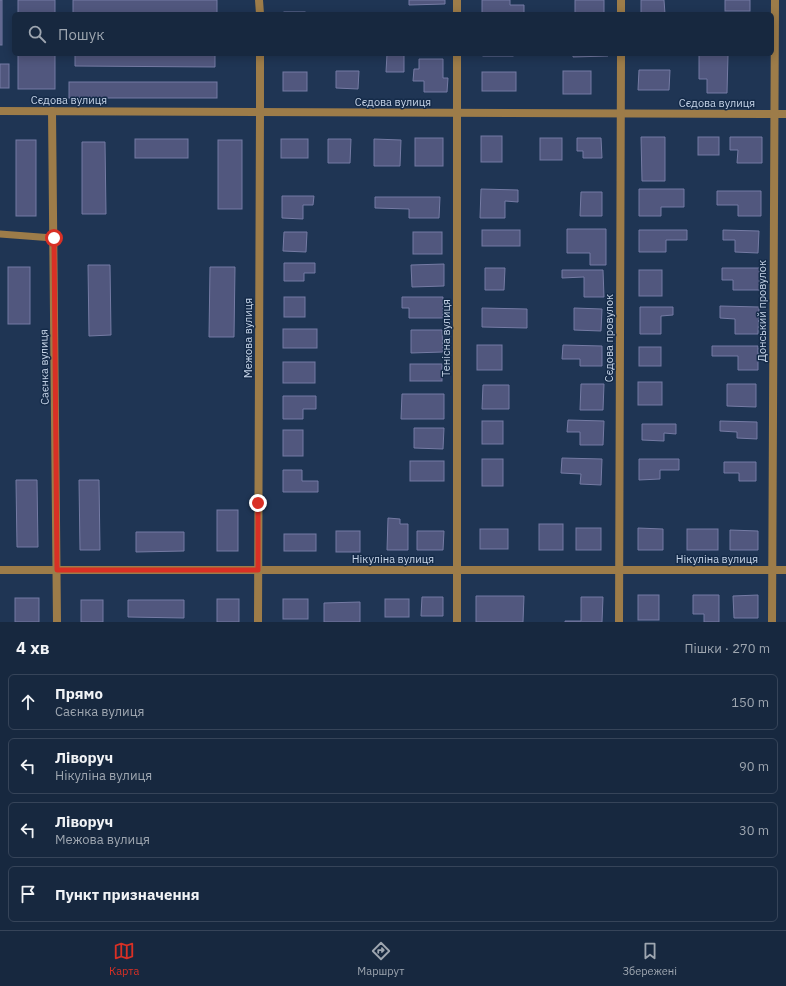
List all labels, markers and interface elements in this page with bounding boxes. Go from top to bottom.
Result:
search box [12,12,774,56]
icon: search [26,23,48,45]
text: Пошук [58,25,105,44]
street label: Сєдова вулиця [31,93,107,107]
street label: Сєдова вулиця [355,95,431,109]
street label: Сєдова вулиця [679,96,755,110]
route start [45,229,63,247]
street label: Донський провулок [755,260,769,362]
street label: Сєдова провулок [602,294,616,382]
street label: Межова вулиця [241,298,255,378]
street label: Тенісна вулиця [439,299,453,377]
street label: Саєнка вулиця [36,329,52,405]
route end [249,494,267,512]
street label: Нікуліна вулиця [352,552,434,566]
street label: Нікуліна вулиця [676,552,758,566]
text: 4 хв [16,637,50,659]
text: Пішки · 270 m [684,640,770,657]
text: Прямо [55,684,103,703]
icon: ahead [17,691,39,713]
text: 150 m [731,694,769,711]
text: Саєнка вулиця [55,703,145,720]
text: Ліворуч [55,748,113,767]
icon: left [17,755,39,777]
text: 90 m [739,758,769,775]
text: Нікуліна вулиця [55,767,152,784]
text: Ліворуч [55,812,113,831]
icon: left [17,819,39,841]
text: 30 m [739,822,769,839]
text: Межова вулиця [55,831,150,848]
icon: arrive [17,883,39,905]
text: Пункт призначення [55,885,200,904]
tab: Карта [109,940,139,978]
tab: Маршрут [357,940,404,978]
tab: Збережені [622,940,677,978]

